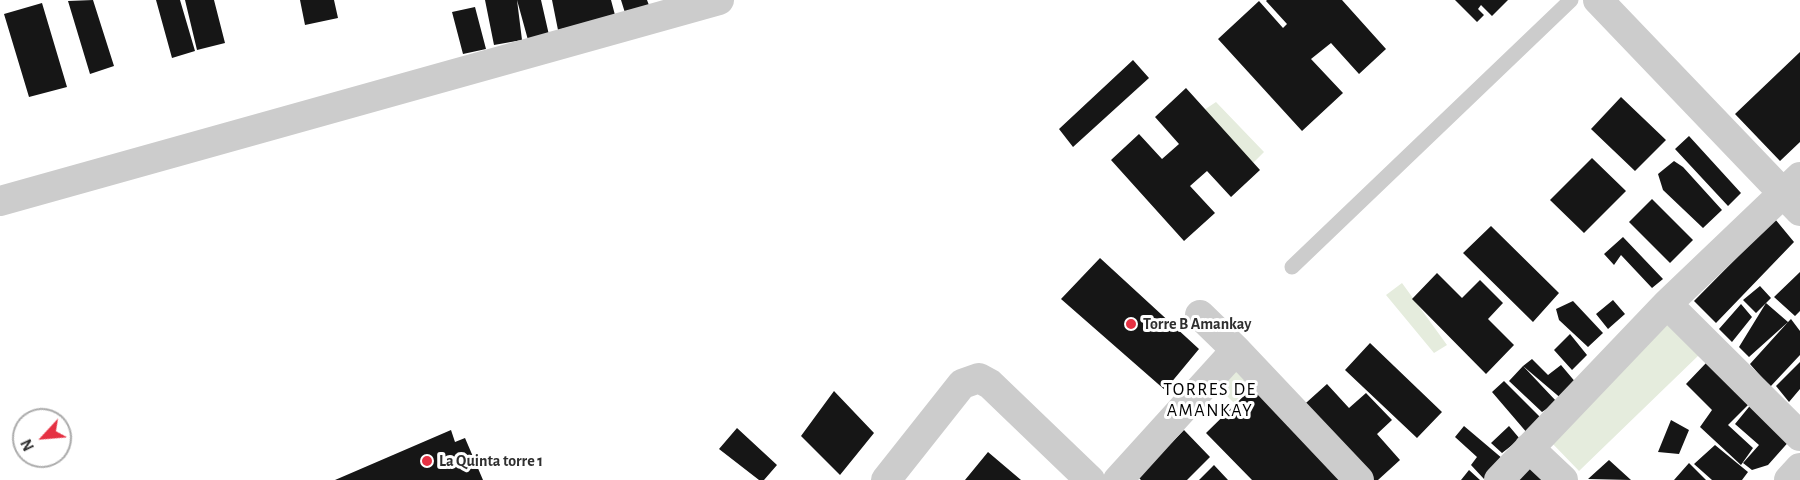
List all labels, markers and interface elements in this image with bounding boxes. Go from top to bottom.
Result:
place label: Torre B Amankay [1143,314,1252,334]
marker: Torre B Amankay [1124,317,1138,331]
district label: TORRES DE AMANKAY [1163,379,1257,422]
north arrow [12,408,72,468]
text: N [18,437,37,454]
place label: La Quinta torre 1 [439,451,543,471]
marker: La Quinta torre 1 [420,454,434,468]

